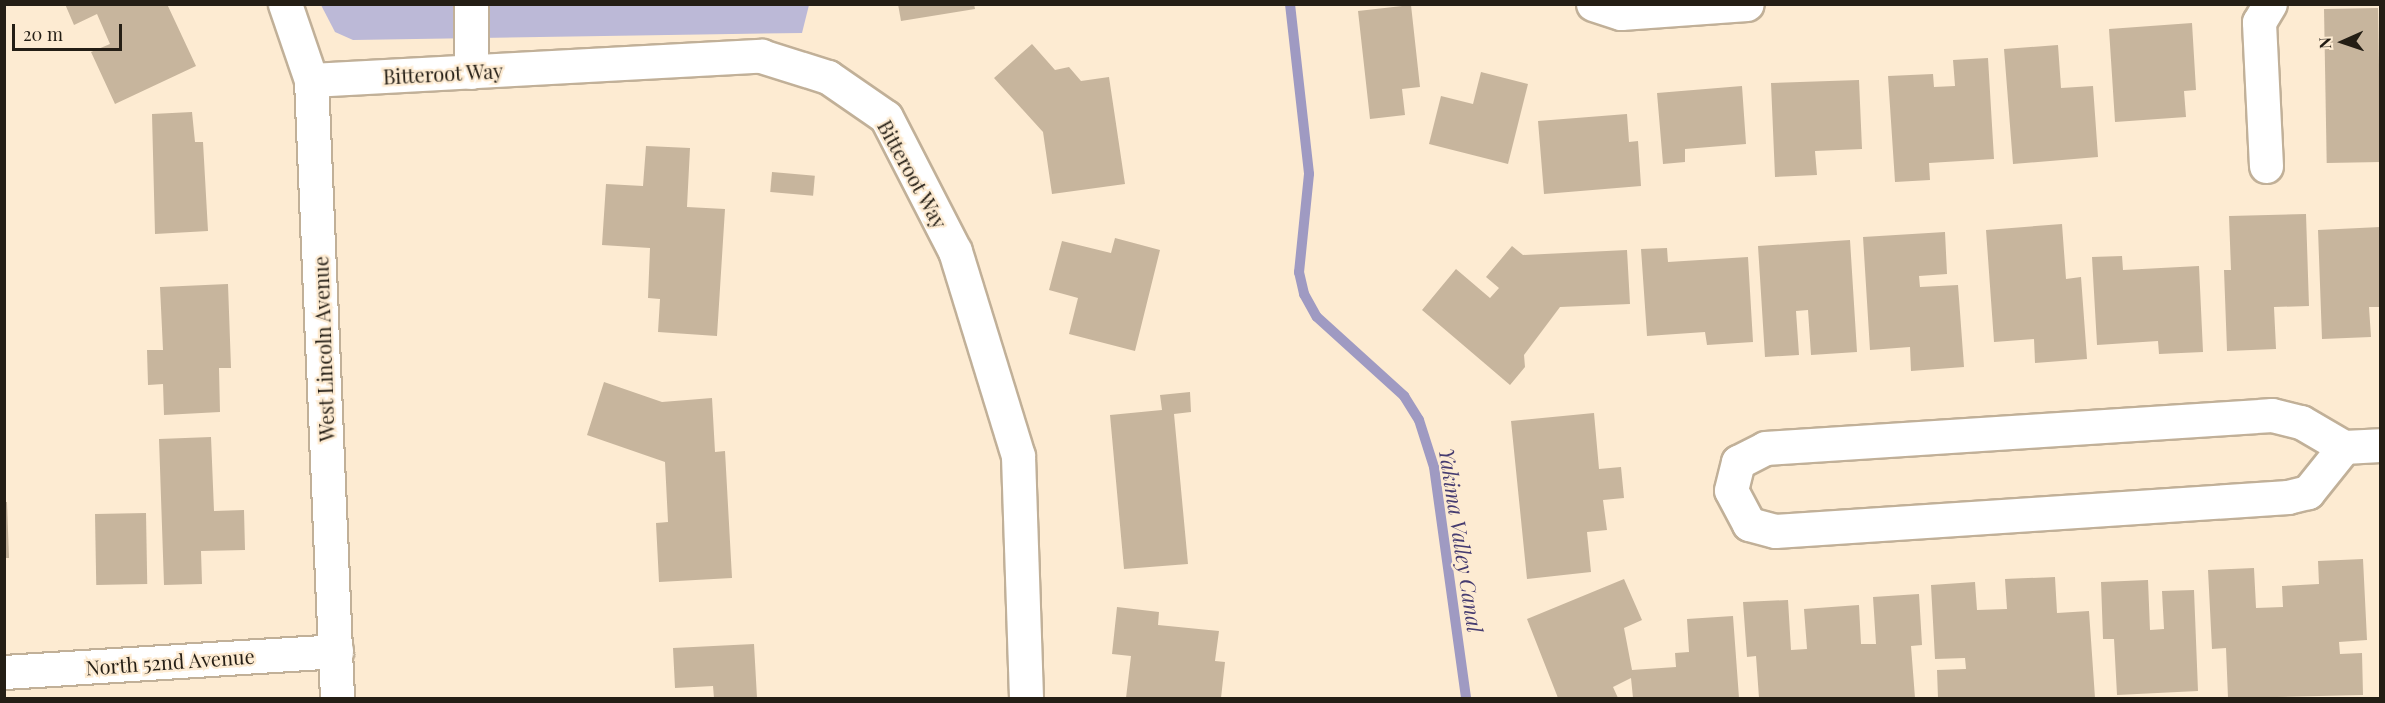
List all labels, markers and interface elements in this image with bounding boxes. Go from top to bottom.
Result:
scale bar [15,12,124,50]
north arrow [2313,12,2373,72]
text: 20 m [23,22,63,46]
text: N [2314,37,2335,49]
street label: Bitteroot Way [382,58,504,88]
street label: Bitteroot Way [873,115,953,233]
street label: West Lincoln Avenue [308,255,338,443]
water label: Yakima Valley Canal [1435,446,1489,634]
street label: North 52nd Avenue [84,643,256,679]

